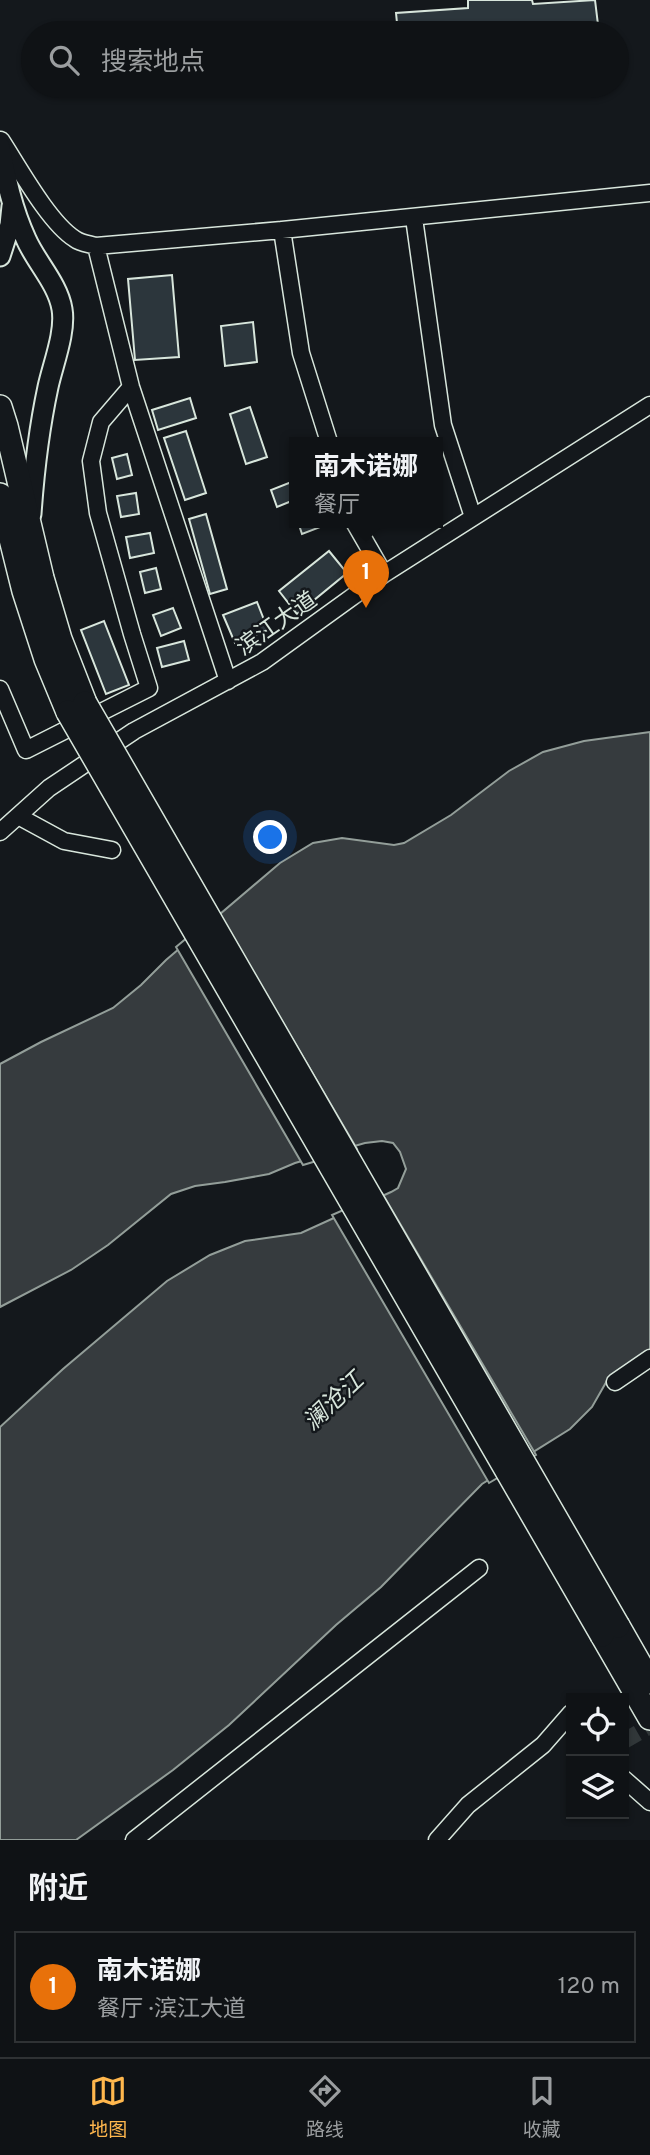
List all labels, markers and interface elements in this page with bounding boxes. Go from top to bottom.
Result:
search box [21,21,629,98]
icon: search [45,41,83,79]
text: 搜索地点 [101,47,205,80]
popup [289,437,443,528]
text: 南木诺娜 [314,452,418,485]
text: 餐厅 [314,492,360,521]
pin: 1 [343,550,389,608]
street label: 滨江大道 [231,587,323,663]
your location [253,820,287,854]
water label: 澜沧江 [298,1365,373,1438]
map controls [566,1693,629,1819]
button: locate [566,1693,629,1756]
button: layers [566,1756,629,1819]
text: 附近 [28,1872,88,1909]
text: 南木诺娜 [97,1956,201,1989]
text: 1 [48,1973,58,2002]
text: 120 m [558,1973,620,2002]
text: 餐厅 · 滨江大道 [97,1996,246,2025]
tab: 地图 [89,2072,127,2143]
tab: 路线 [306,2072,344,2143]
tab: 收藏 [523,2072,561,2143]

